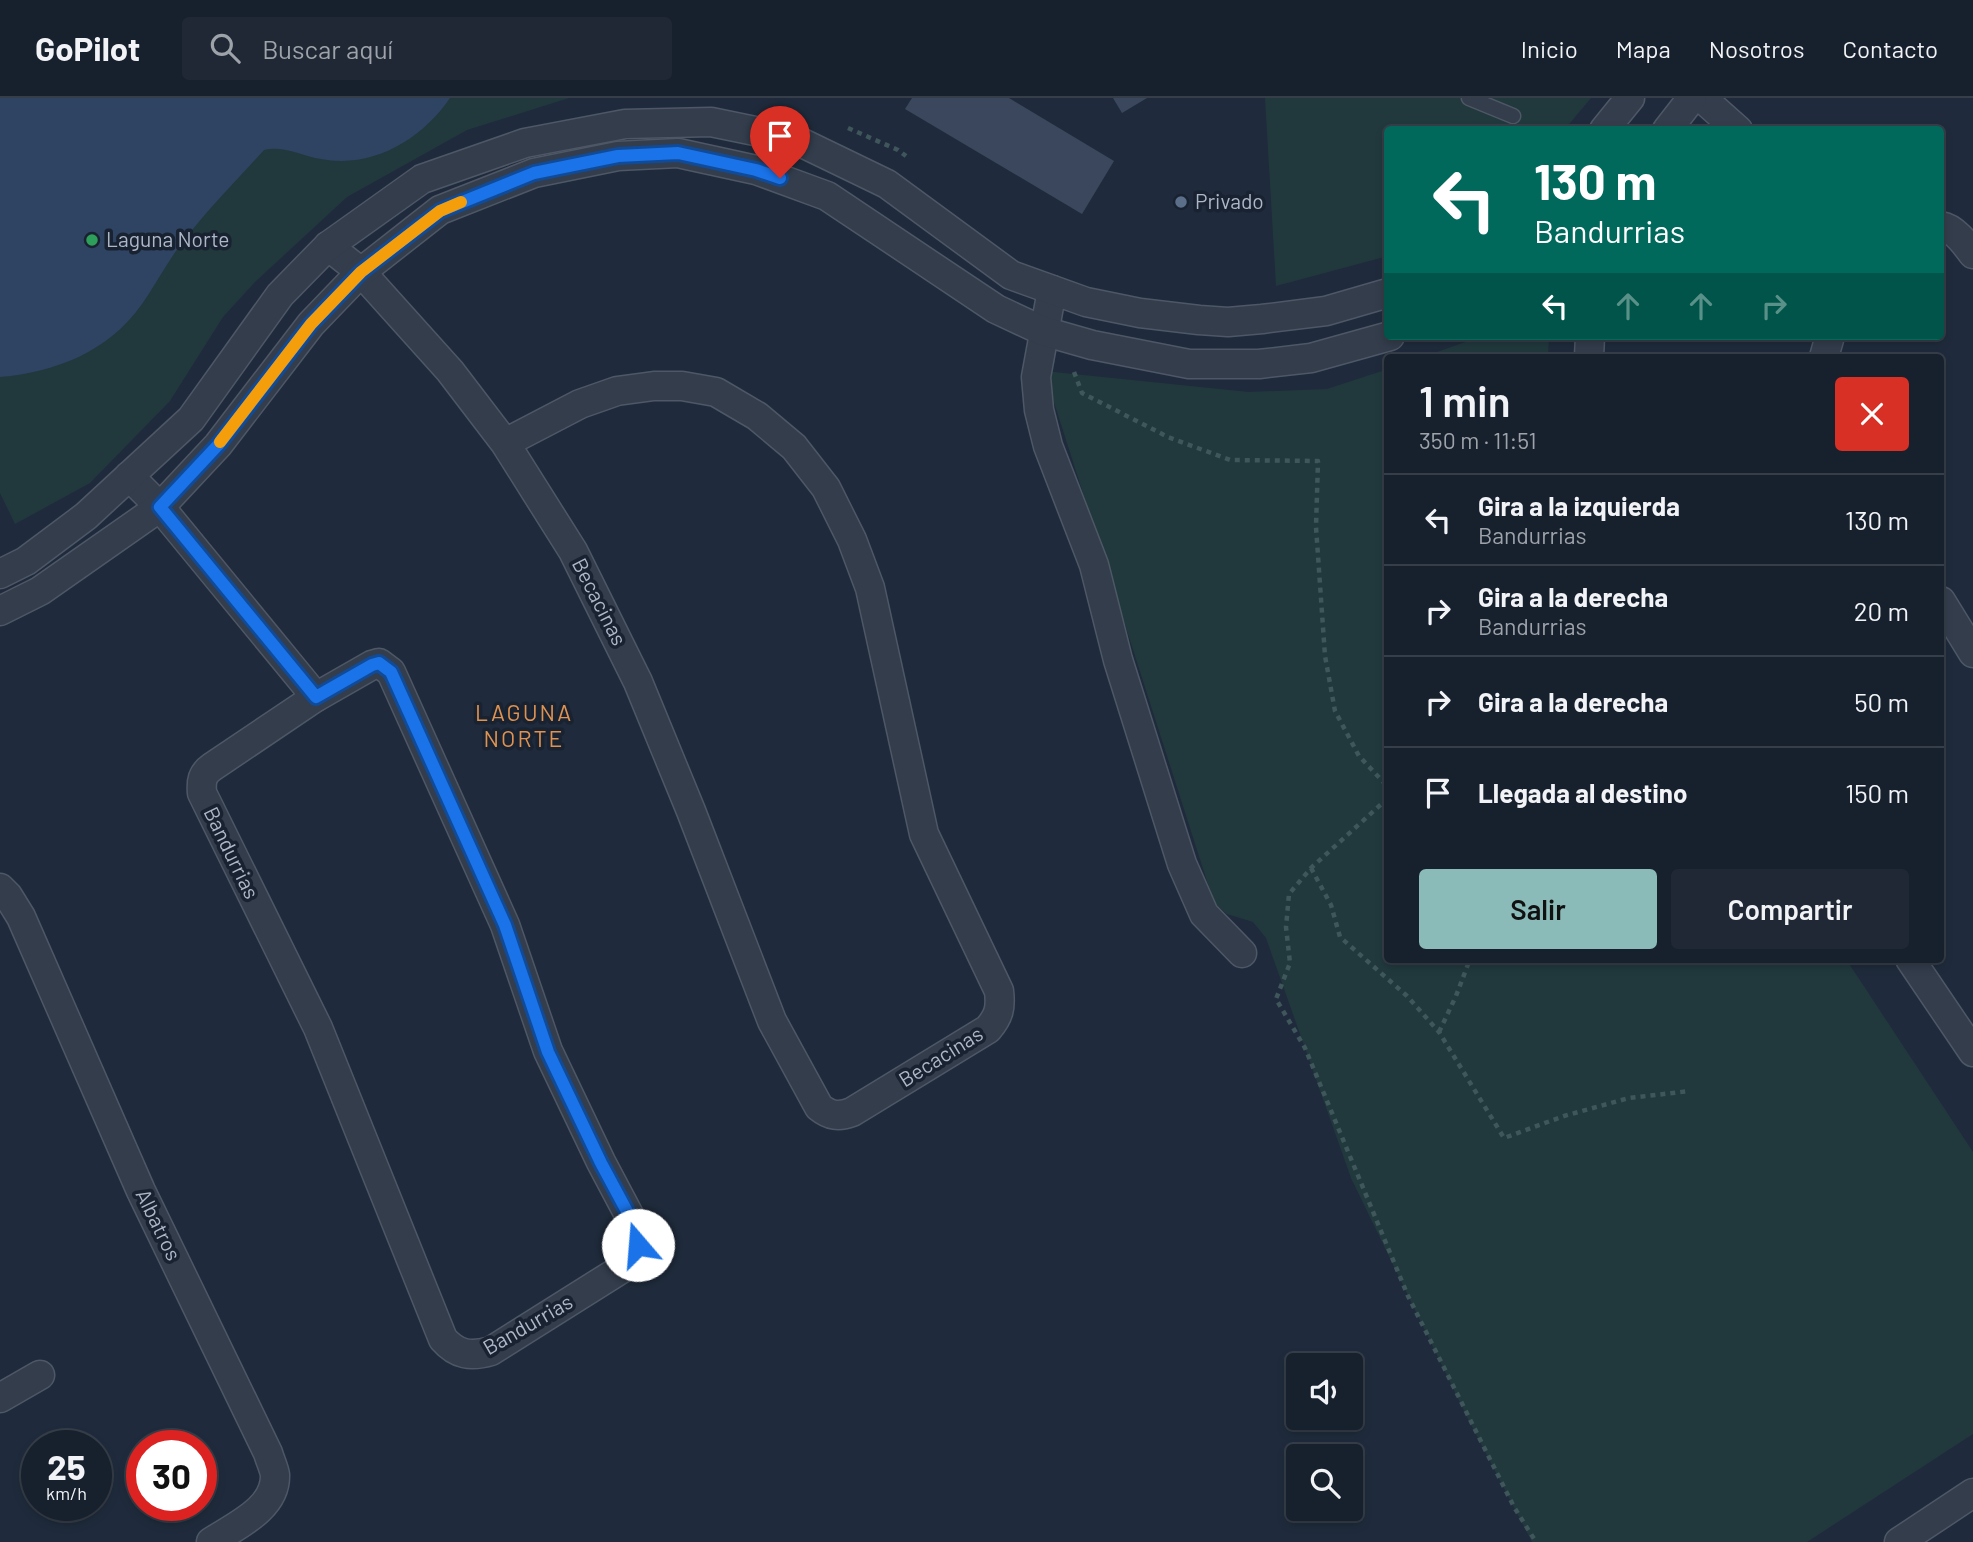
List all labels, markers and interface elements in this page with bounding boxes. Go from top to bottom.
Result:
search box [182,17,672,80]
text: GoPilot [35,28,140,68]
icon: search [206,29,244,67]
text: Buscar aquí [262,33,393,64]
text: Inicio [1521,34,1578,63]
text: Mapa [1616,34,1671,63]
text: Nosotros [1709,34,1805,63]
text: Contacto [1843,34,1938,63]
pin [750,106,810,178]
icon: arrive [761,117,799,155]
text: 130 m [1534,151,1656,210]
icon: left [1419,154,1510,245]
place label: Privado [1195,188,1264,213]
marker: Privado [1173,194,1189,210]
text: Bandurrias [1534,211,1685,249]
place label: Laguna Norte [106,226,230,251]
marker: Laguna Norte [84,232,100,248]
icon: left [1536,287,1574,325]
icon: ahead [1609,287,1647,325]
icon: ahead [1682,287,1720,325]
icon: right [1755,287,1793,325]
text: 1 min [1419,375,1511,425]
button: close [1835,377,1909,451]
text: 350 m · 11:51 [1419,426,1537,454]
text: Gira a la izquierda [1478,490,1680,521]
icon: left [1419,501,1457,539]
text: 130 m [1845,504,1909,535]
text: Bandurrias [1478,521,1587,549]
street label: Becacinas [568,554,633,649]
text: Gira a la derecha [1478,581,1668,612]
icon: right [1419,592,1457,630]
text: 20 m [1854,595,1909,626]
text: Bandurrias [1478,612,1587,640]
icon: right [1419,683,1457,721]
text: Gira a la derecha [1478,686,1668,717]
text: 50 m [1854,686,1909,717]
district label: LAGUNA NORTE [475,698,573,752]
icon: arrive [1419,774,1457,812]
text: Llegada al destino [1478,777,1687,808]
text: 150 m [1845,777,1909,808]
street label: Bandurrias [199,802,265,902]
button: Salir [1419,869,1657,949]
button: Compartir [1671,869,1909,949]
street label: Becacinas [894,1020,987,1091]
street label: Albatros [131,1185,187,1264]
position arrow [601,1208,675,1282]
street label: Bandurrias [478,1288,576,1359]
map controls [1286,1353,1363,1521]
button: sound [1286,1353,1363,1430]
speed limit sign: 30 [126,1430,217,1521]
button: search [1286,1444,1363,1521]
text: 25 [47,1445,86,1487]
text: km/h [46,1482,87,1504]

